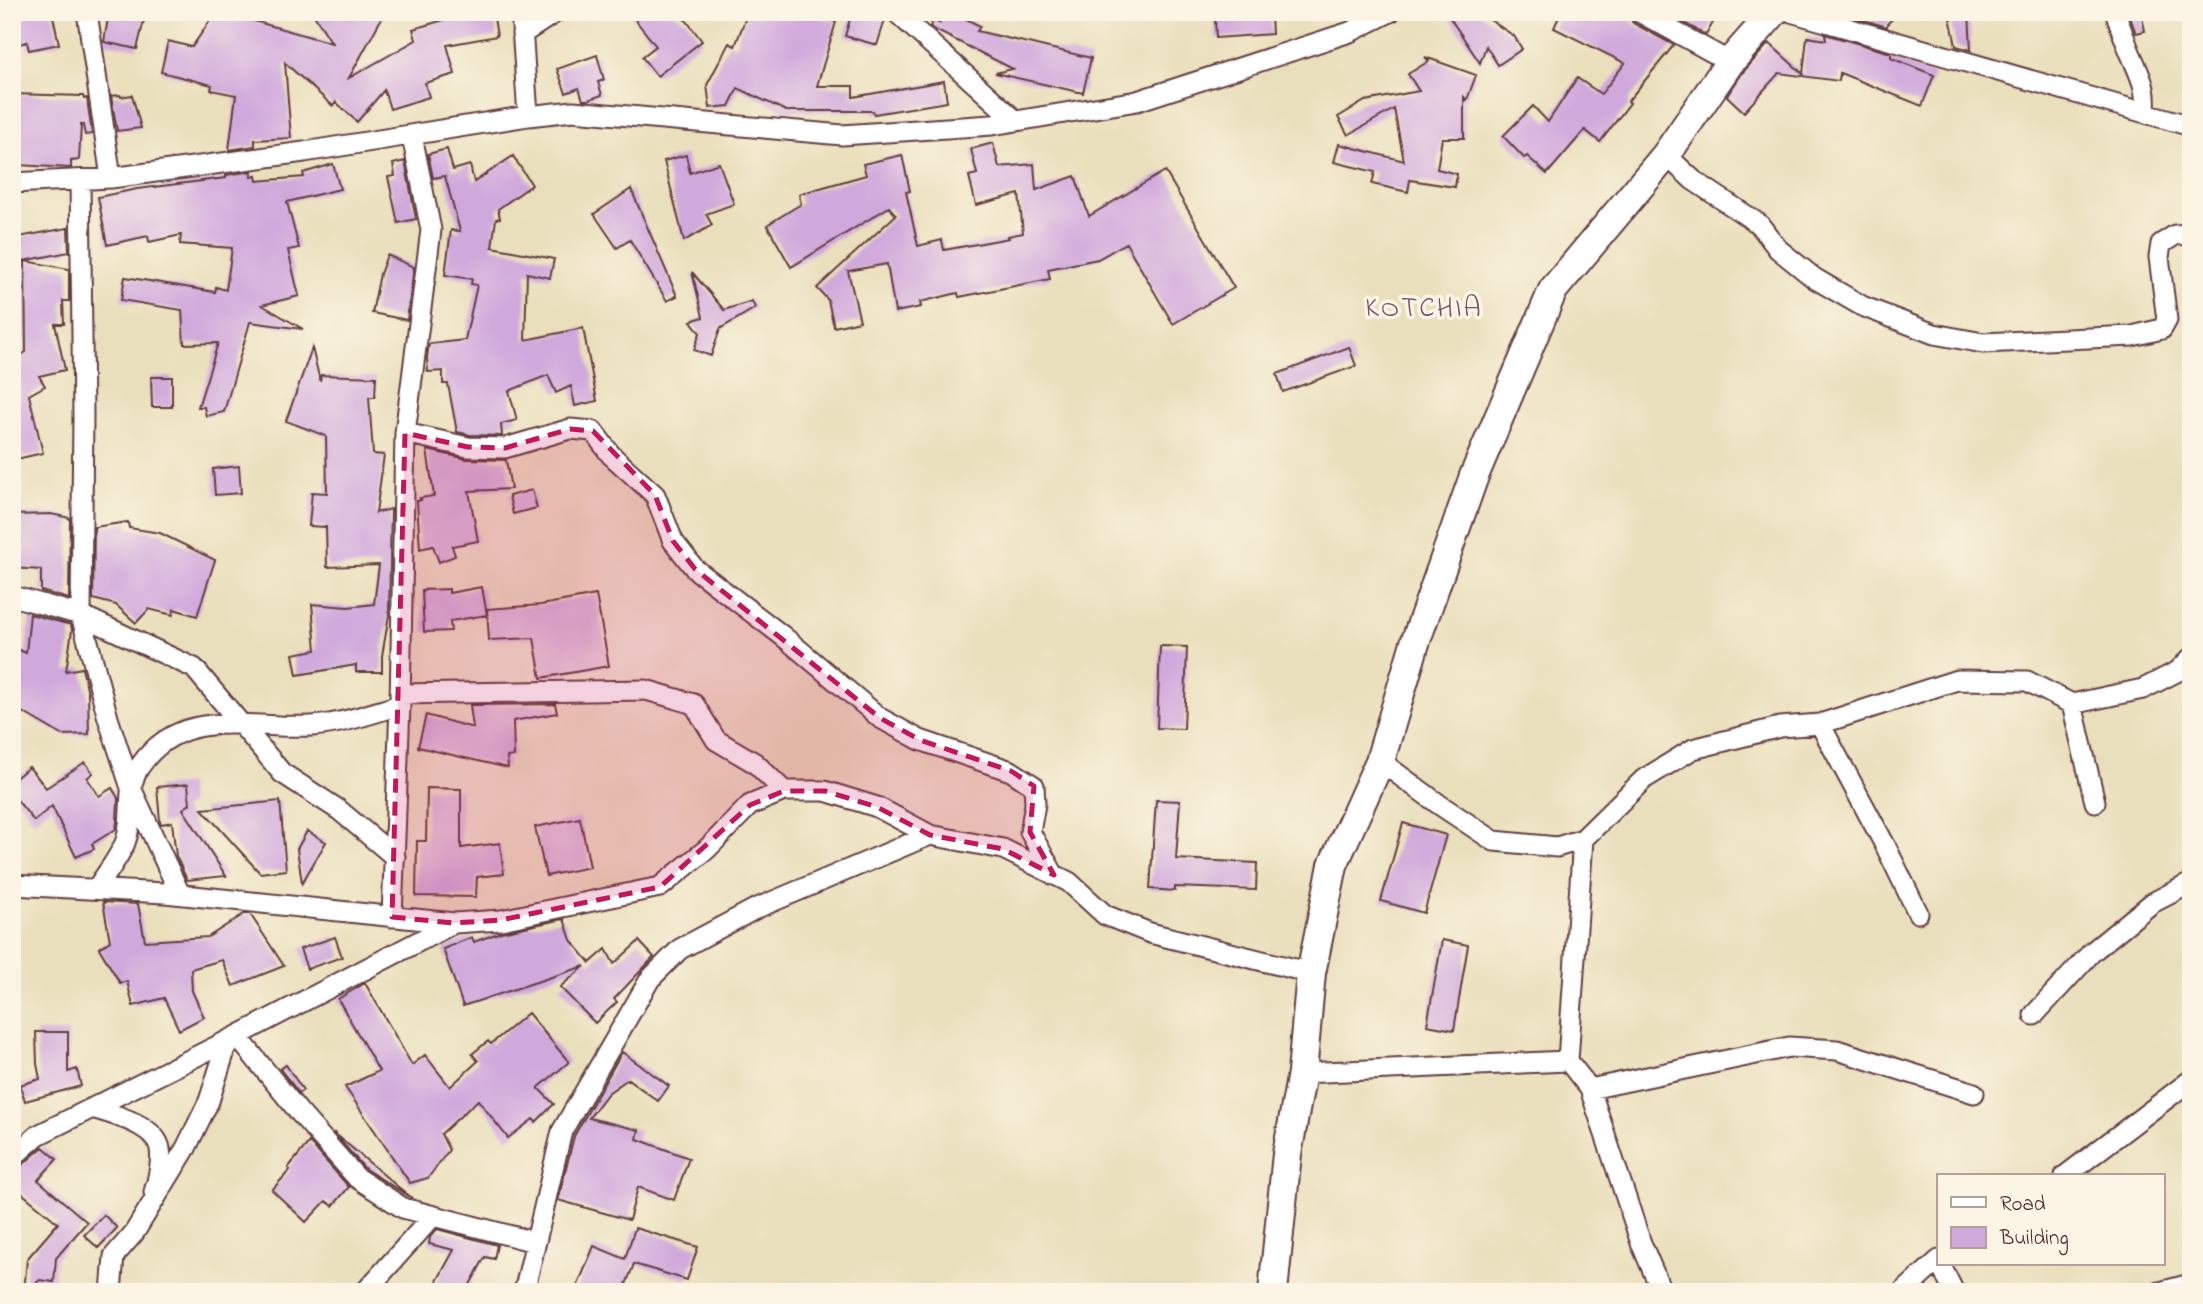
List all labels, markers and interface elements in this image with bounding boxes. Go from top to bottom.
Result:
district label: KOTCHIA [1365,289,1483,330]
legend [1937,1174,2164,1266]
text: Road [2000,1190,2046,1220]
text: Building [1999,1224,2069,1256]

